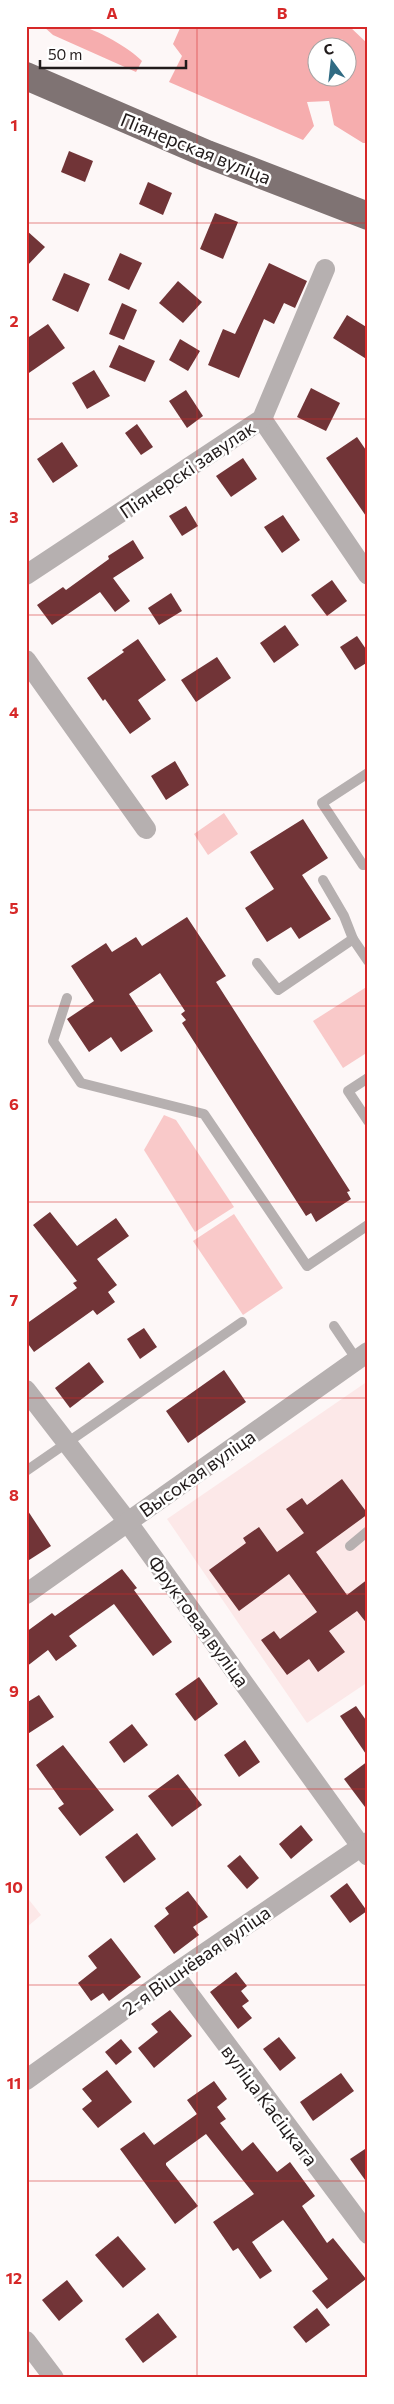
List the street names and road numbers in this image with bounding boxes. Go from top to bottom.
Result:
street label: Піянерская вуліца [118,107,274,189]
street label: Піянерскі завулак [115,415,259,523]
street label: Высокая вуліца [135,1424,259,1522]
street label: Фруктовая вуліца [144,1551,254,1691]
street label: 2-я Вішнёвая вуліца [118,1900,274,2020]
street label: вуліца Касіцкага [217,2040,323,2170]

